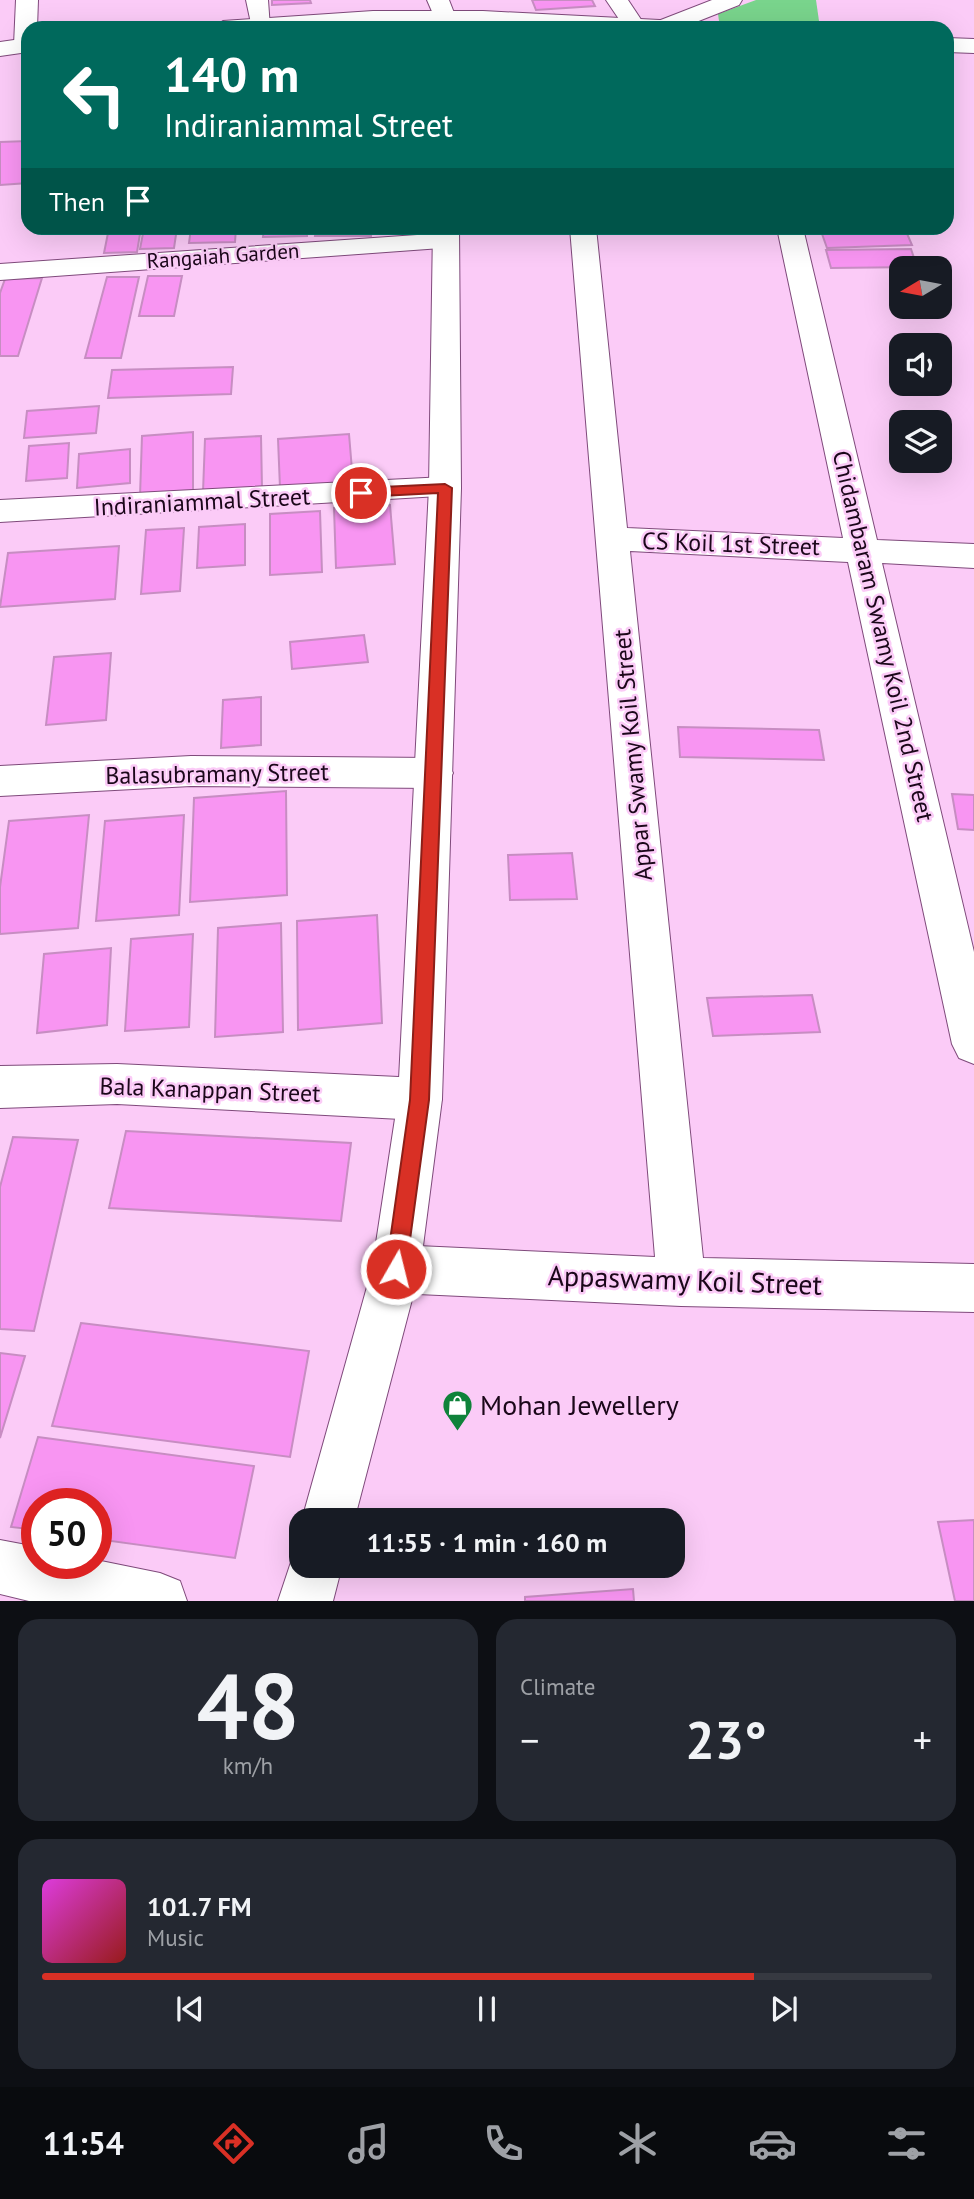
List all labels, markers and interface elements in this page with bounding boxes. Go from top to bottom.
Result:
text: 140 m [164,42,299,106]
icon: left [49,49,140,140]
text: Indiraniammal Street [164,104,453,146]
icon: arrive [119,182,157,220]
text: Then [49,185,105,218]
street label: Rangaiah Garden [146,237,300,274]
north arrow [889,256,952,318]
map controls [889,256,952,473]
button: sound [889,333,952,396]
button: layers [889,410,952,473]
street label: Chidambaram Swamy Koil 2nd Street [826,447,941,824]
pin [331,463,391,523]
icon: arrive [342,474,380,512]
street label: Indiraniammal Street [93,480,311,523]
street label: CS Koil 1st Street [641,525,821,562]
street label: Appar Swamy Koil Street [606,628,659,882]
street label: Balasubramany Street [105,756,329,791]
street label: Bala Kanappan Street [99,1070,321,1109]
position arrow [359,1232,433,1306]
street label: Appaswamy Koil Street [547,1256,823,1303]
place label: Mohan Jewellery [480,1386,679,1423]
shop icon: Mohan Jewellery [440,1388,474,1432]
speed limit sign: 50 [21,1488,112,1579]
text: 11:55 · 1 min · 160 m [367,1526,607,1559]
text: 48 [196,1646,300,1764]
text: Climate [520,1672,595,1701]
text: 23° [685,1706,767,1773]
text: − [520,1715,539,1764]
text: + [913,1715,932,1764]
text: km/h [223,1751,273,1780]
text: 101.7 FM [147,1890,252,1923]
text: Music [147,1923,204,1952]
icon: previous [171,1990,209,2028]
icon: pause [468,1990,506,2028]
icon: next [765,1990,803,2028]
icon: directions [209,2119,258,2168]
icon: music [344,2119,393,2168]
icon: phone [479,2119,528,2168]
icon: climate [613,2119,662,2168]
icon: car [748,2119,797,2168]
icon: filters [882,2119,931,2168]
text: 11:54 [43,2122,124,2164]

